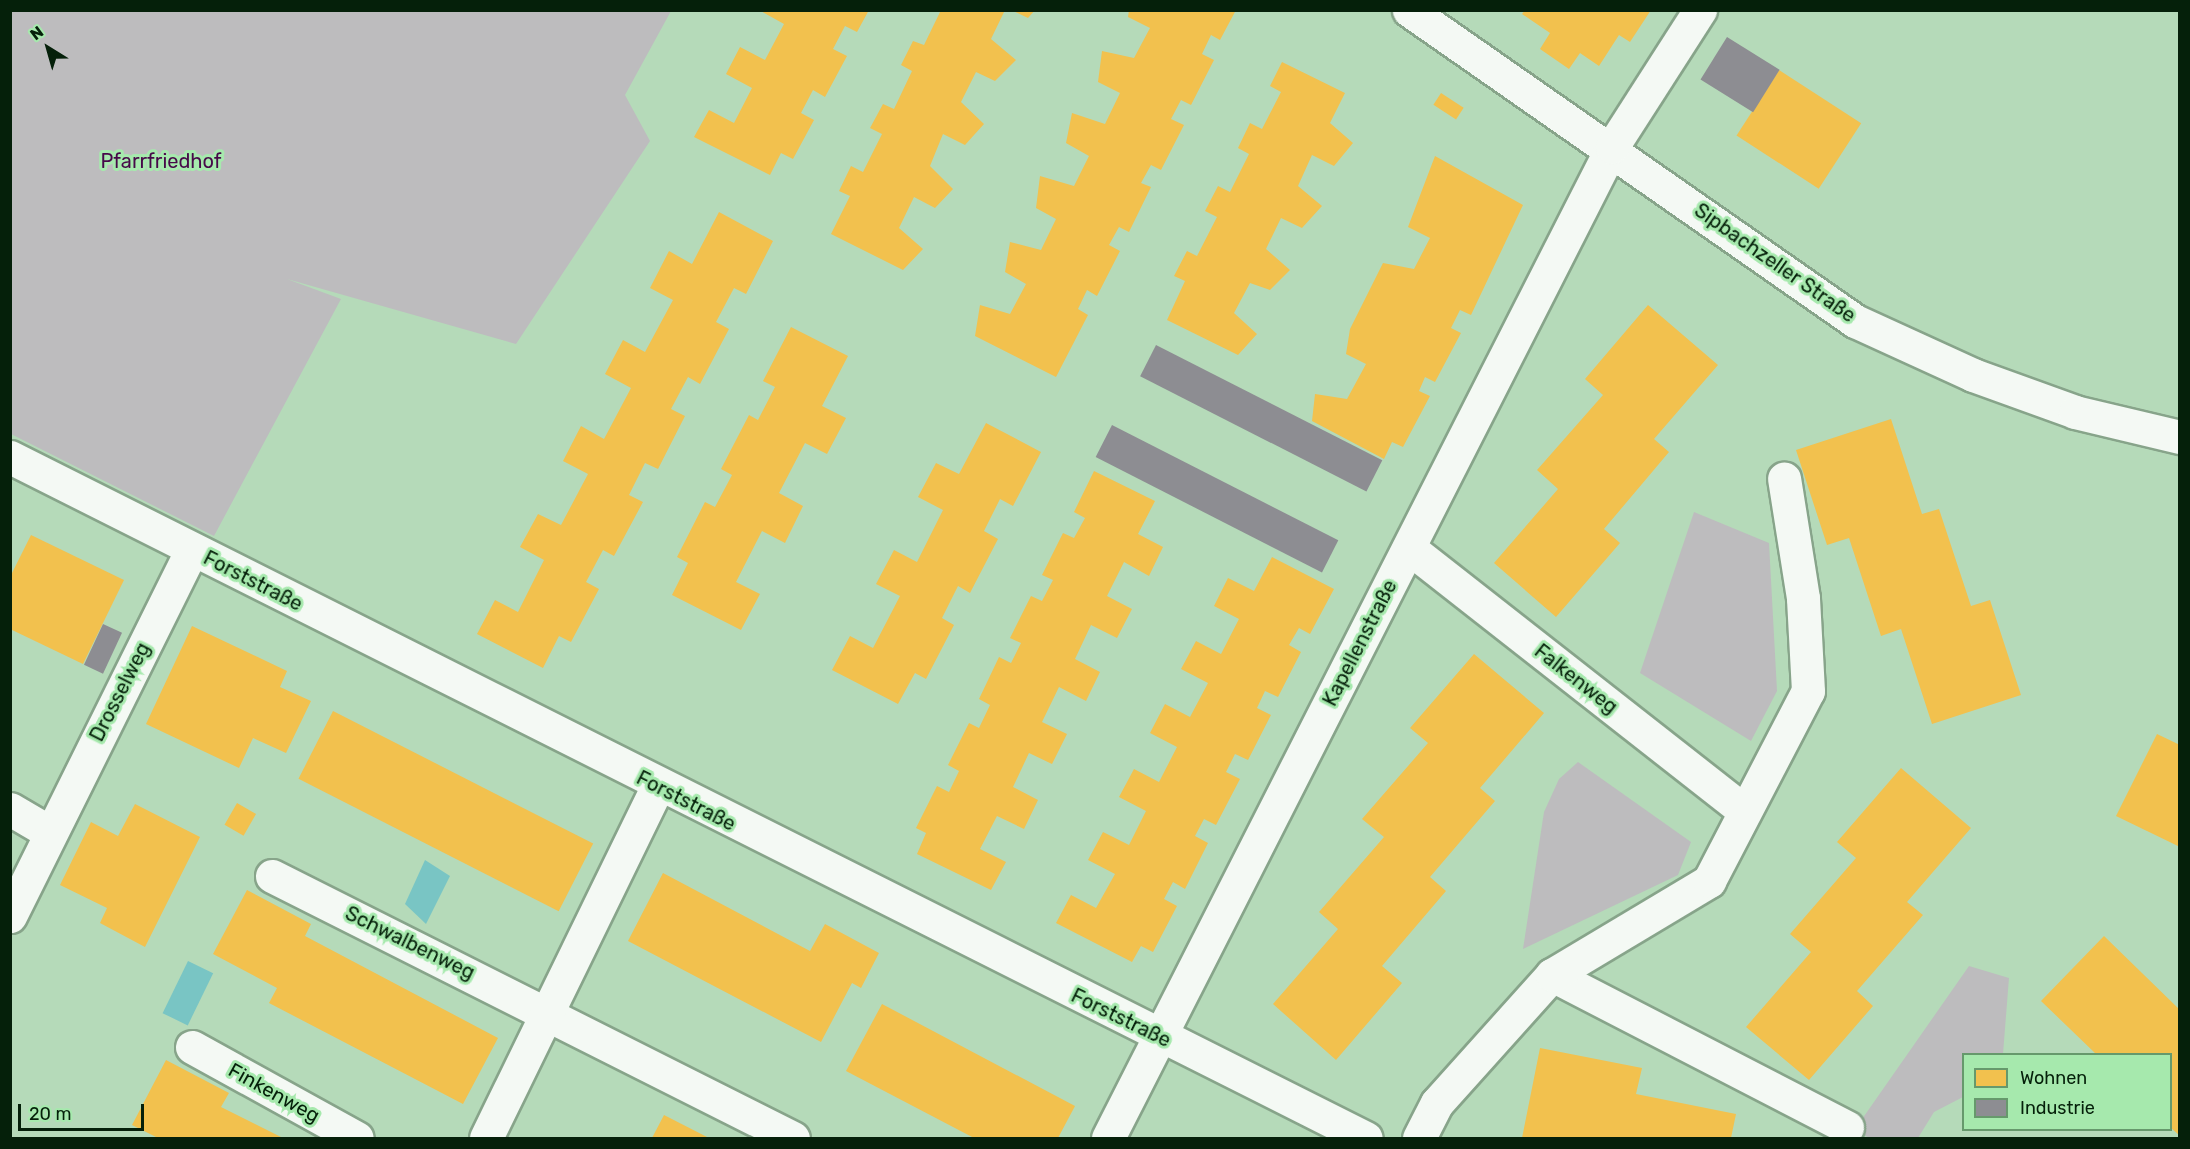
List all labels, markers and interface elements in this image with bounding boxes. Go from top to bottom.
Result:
north arrow [18,18,78,78]
text: N [27,22,47,44]
park label: Pfarrfriedhof [100,149,222,173]
street label: Sipbachzeller Straße [1690,198,1860,328]
street label: Forststraße [199,546,307,616]
street label: Kapellenstraße [1318,576,1402,710]
street label: Drosselweg [85,638,155,746]
street label: Falkenweg [1530,639,1622,719]
street label: Forststraße [632,766,740,836]
street label: Schwalbenweg [341,901,479,985]
street label: Forststraße [1067,984,1175,1052]
legend [1962,1053,2172,1131]
street label: Finkenweg [224,1058,324,1128]
text: Wohnen [2020,1067,2087,1089]
scale bar [21,1092,147,1130]
text: Industrie [2020,1097,2095,1119]
text: 20 m [29,1103,71,1125]

